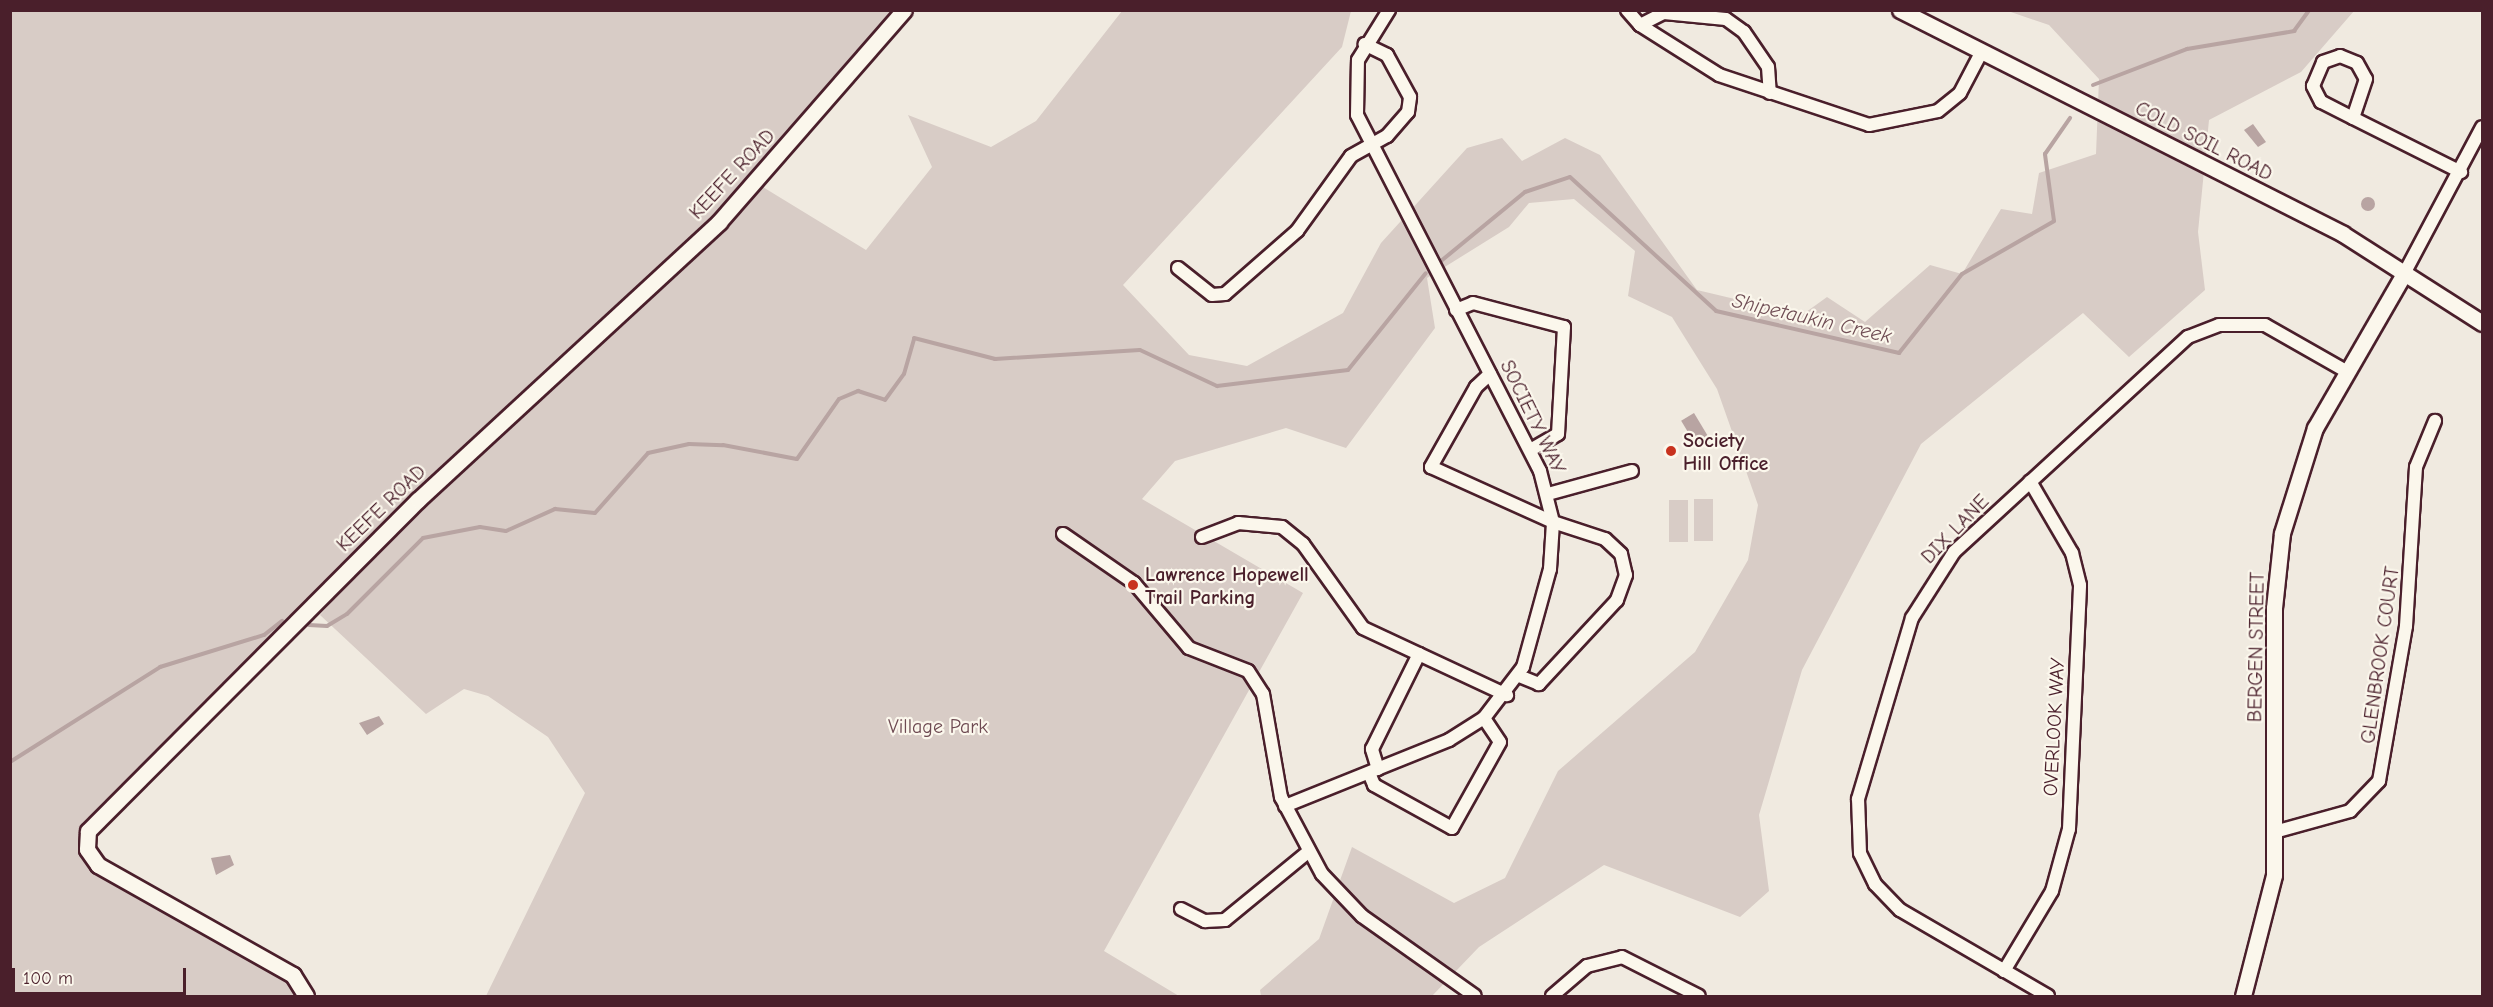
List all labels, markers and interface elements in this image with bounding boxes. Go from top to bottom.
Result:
street label: COLD SOIL ROAD [2131,96,2277,186]
street label: KEEFE ROAD [684,124,780,224]
water label: Shipetaukin Creek [1730,287,1894,349]
street label: SOCIETY WAY [1495,356,1571,478]
place label: Society Hill Office [1683,428,1768,475]
marker: Society Hill Office [1664,444,1678,458]
street label: KEEFE ROAD [331,460,431,556]
street label: DIX LANE [1916,489,1994,569]
place label: Lawrence Hopewell Trail Parking [1145,562,1309,609]
street label: GLENBROOK COURT [2356,565,2404,745]
street label: BERGEN STREET [2243,572,2269,722]
marker: Lawrence Hopewell Trail Parking [1126,578,1140,592]
street label: OVERLOOK WAY [2038,657,2070,797]
park label: Village Park [888,714,988,738]
scale bar [15,956,189,994]
text: 100 m [23,968,73,989]

